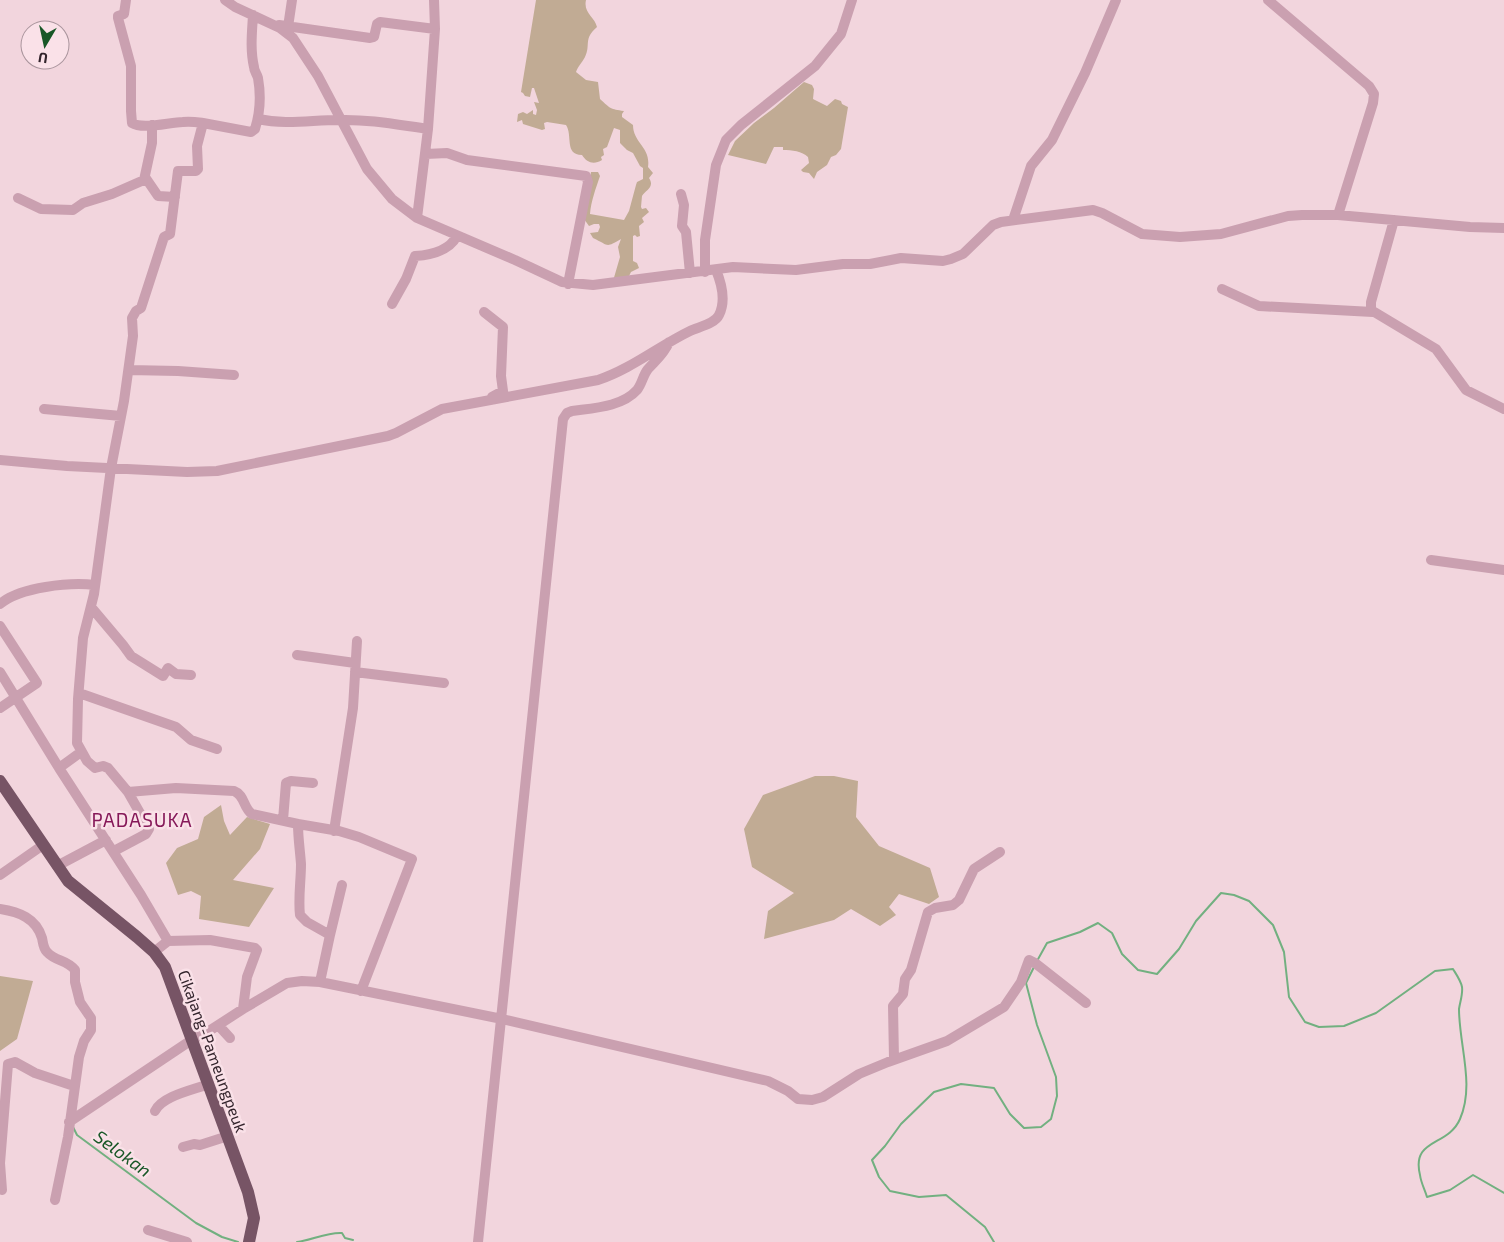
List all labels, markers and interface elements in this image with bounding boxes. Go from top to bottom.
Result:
north arrow [20,20,70,70]
text: U [37,49,49,67]
district label: PADASUKA [91,808,193,831]
street label: Cikajang-Pameungpeuk [174,967,251,1135]
water label: Selokan [90,1125,156,1181]

